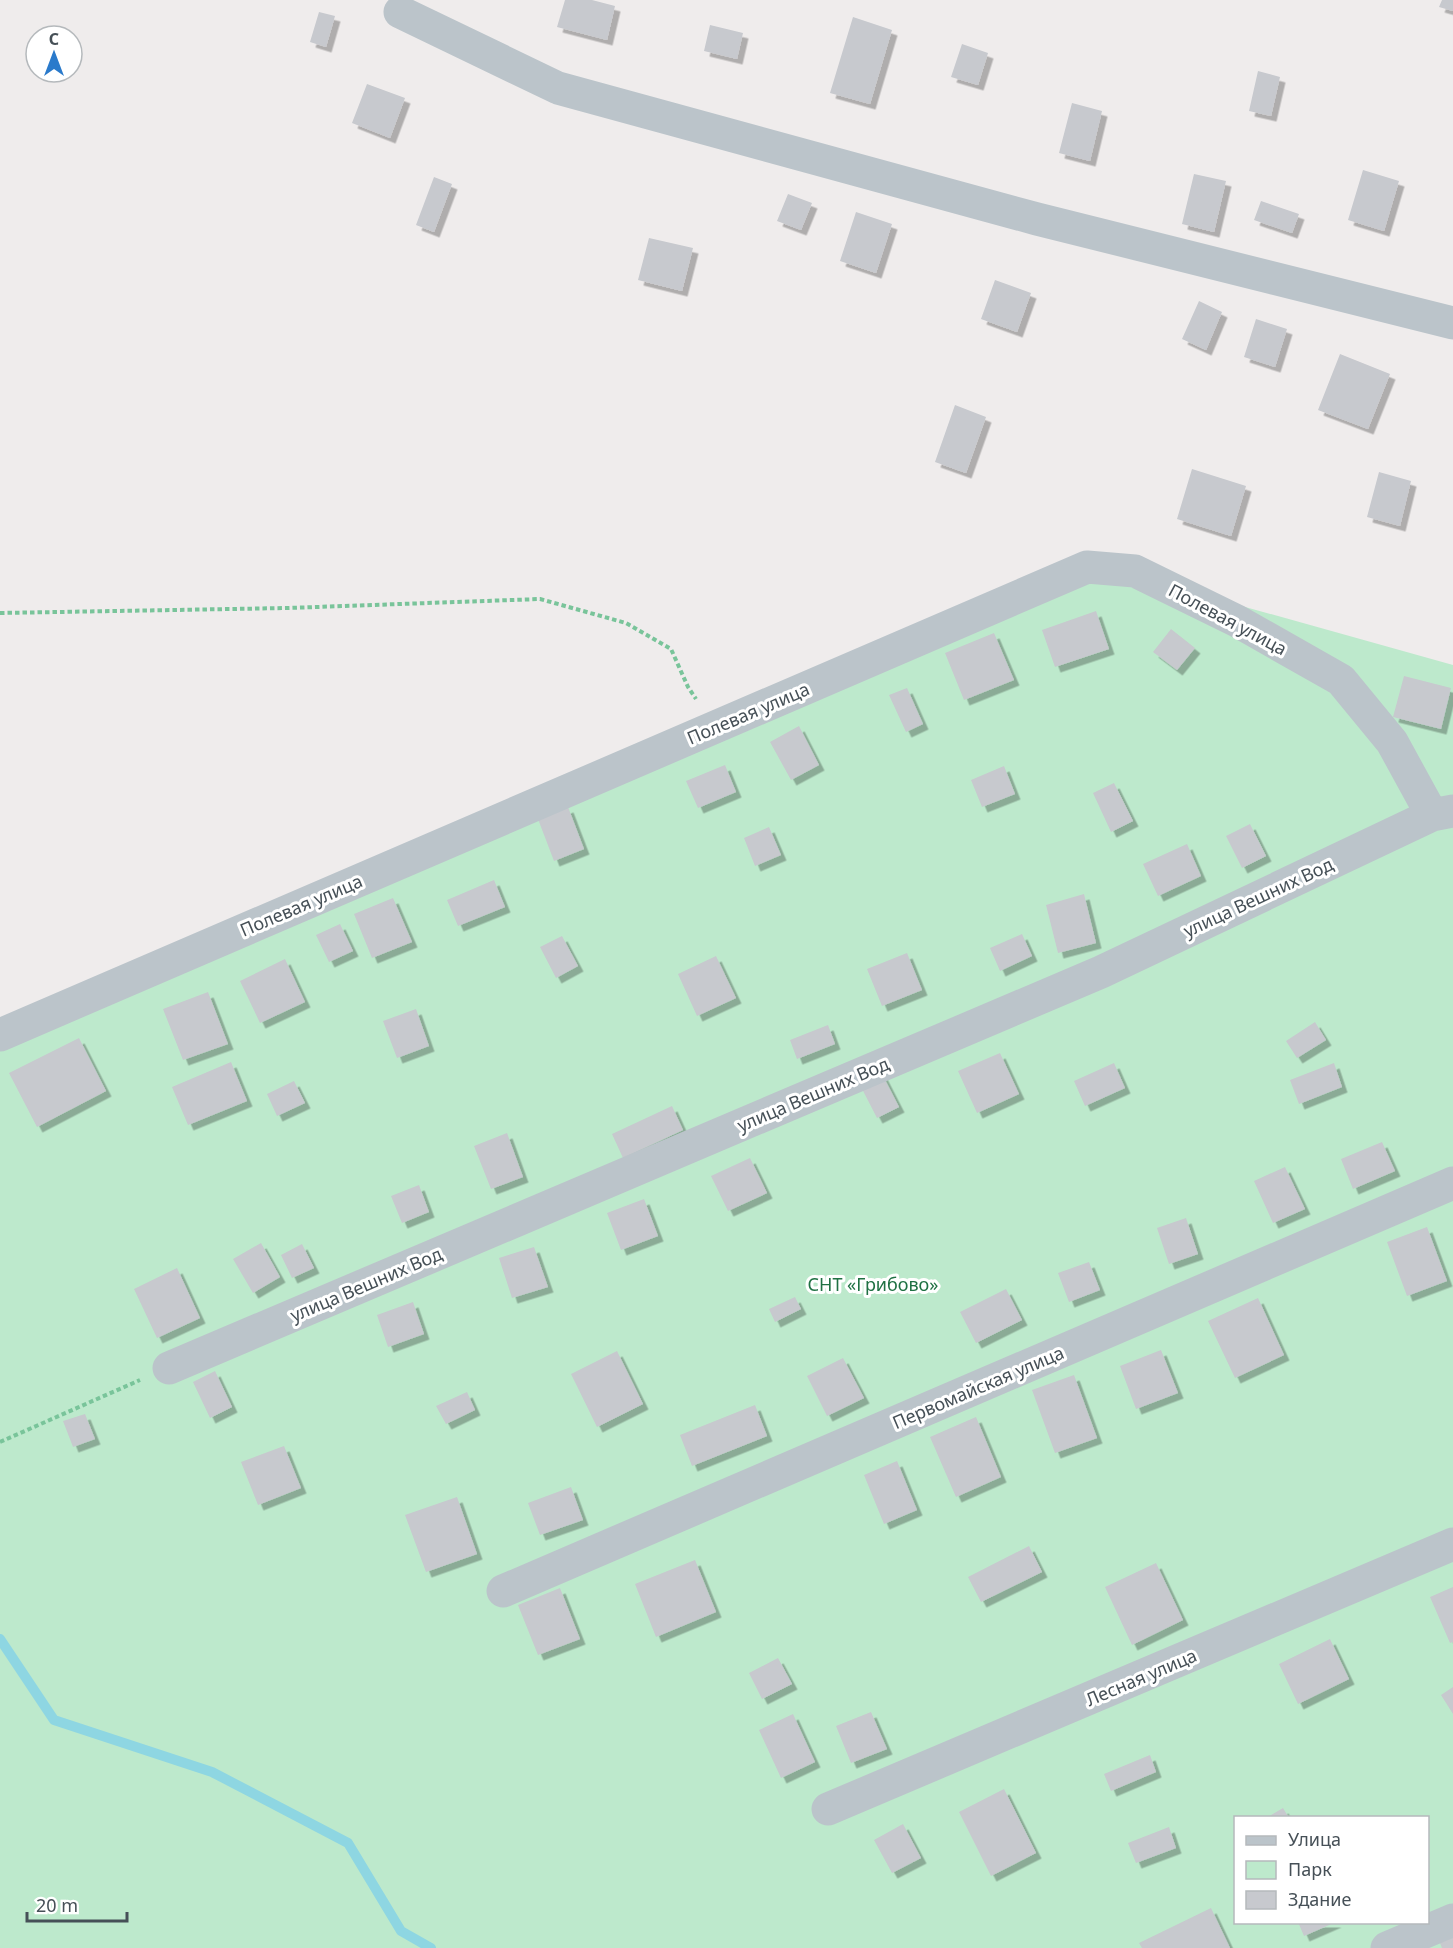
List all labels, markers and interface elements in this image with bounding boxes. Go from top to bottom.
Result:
north arrow [24,24,84,84]
text: С [49,28,59,50]
street label: Полевая улица [1165,578,1291,660]
street label: Полевая улица [683,676,813,750]
street label: улица Вешних Вод [1179,852,1337,942]
street label: Полевая улица [236,868,366,942]
street label: улица Вешних Вод [733,1051,893,1137]
street label: улица Вешних Вод [286,1241,446,1327]
park label: СНТ «Грибово» [808,1272,938,1296]
street label: Первомайская улица [889,1340,1067,1434]
street label: Лесная улица [1082,1643,1200,1711]
legend [1234,1816,1429,1924]
text: Улица [1288,1827,1341,1851]
text: Парк [1288,1857,1332,1881]
scale bar [27,1885,128,1923]
text: Здание [1288,1887,1352,1911]
text: 20 m [36,1893,78,1917]

